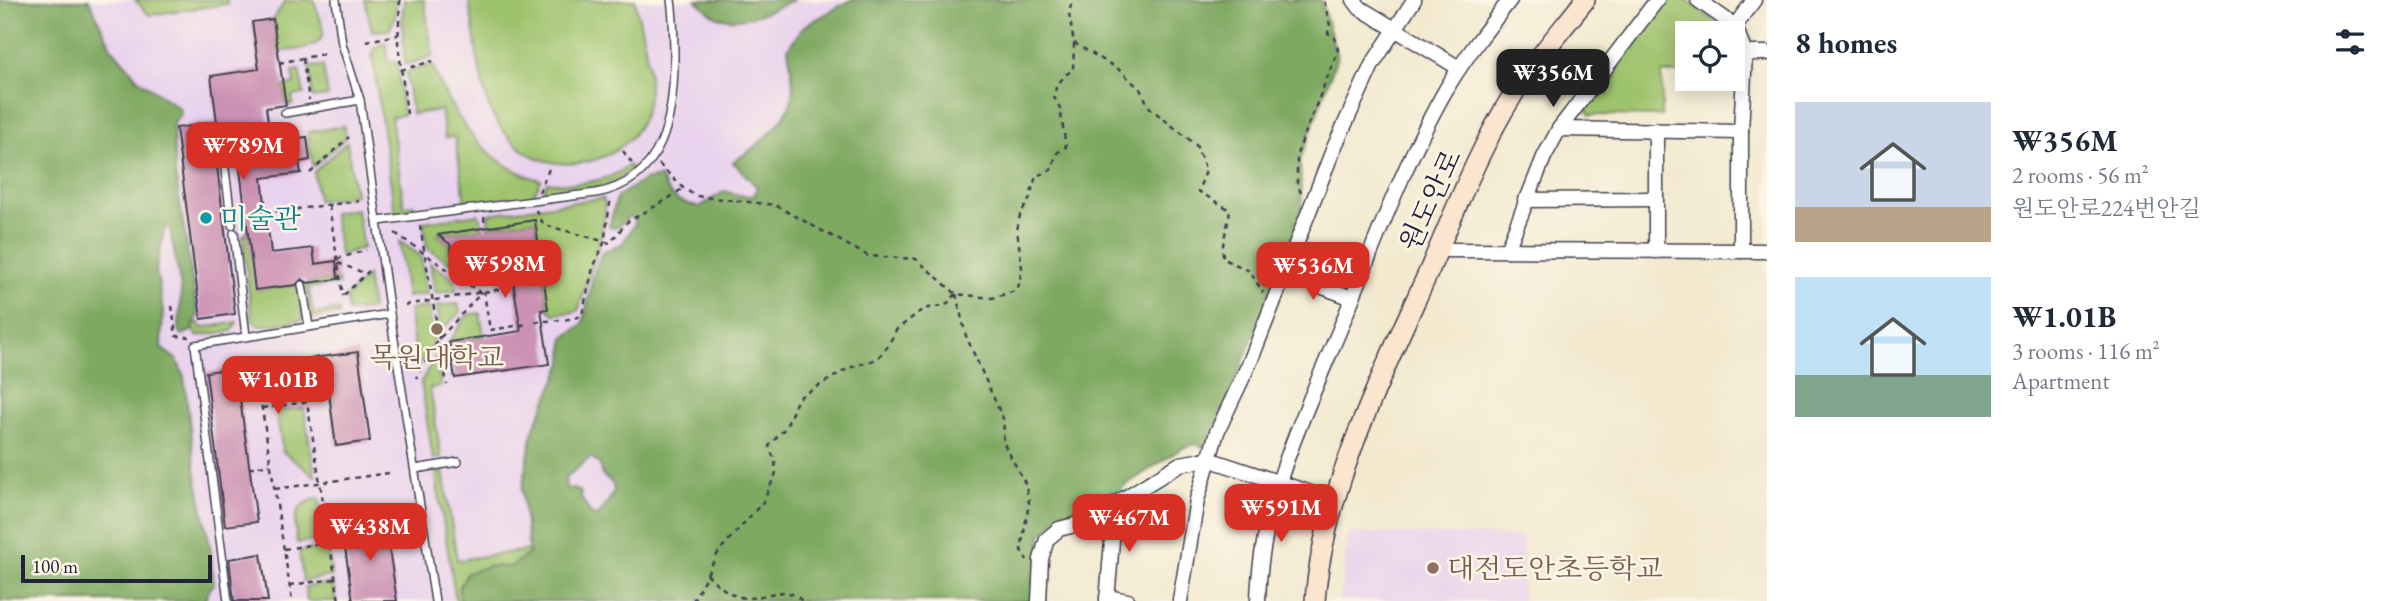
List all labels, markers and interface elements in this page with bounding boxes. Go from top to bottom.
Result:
map controls [1675,21,1745,91]
button: locate [1675,21,1745,91]
text: 8 homes [1795,23,1897,62]
icon: filters [2331,23,2369,61]
pin: ₩356M [1504,50,1602,109]
text: ₩356M [1512,57,1594,87]
text: ₩356M [2012,121,2118,160]
pin: ₩789M [194,122,292,182]
text: ₩789M [202,130,284,160]
icon: home [1851,130,1935,214]
street label: 원도안로 [1391,143,1469,257]
text: 2 rooms · 56 m² [2012,160,2149,190]
text: 원도안로224번안길 [2012,193,2201,223]
place label: 미술관 [220,200,301,236]
marker: 미술관 [198,210,214,226]
pin: ₩598M [456,240,554,300]
pin: ₩536M [1264,243,1362,302]
text: ₩598M [464,248,546,278]
text: ₩536M [1272,250,1354,280]
text: ₩1.01B [2012,297,2116,336]
icon: home [1851,305,1935,389]
marker: 목원대학교 [429,321,445,337]
text: 3 rooms · 116 m² [2012,336,2160,366]
place label: 목원대학교 [369,339,505,375]
pin: ₩1.01B [221,356,335,416]
text: ₩1.01B [238,364,318,394]
text: Apartment [2012,366,2110,396]
pin: ₩591M [1232,484,1330,544]
text: ₩591M [1240,492,1322,522]
pin: ₩467M [1080,494,1178,554]
text: ₩467M [1088,502,1170,532]
pin: ₩438M [321,504,419,563]
text: ₩438M [329,511,411,541]
place label: 대전도안초등학교 [1447,550,1663,586]
scale bar [21,552,212,584]
text: 100 m [32,554,78,579]
marker: 대전도안초등학교 [1425,560,1441,576]

